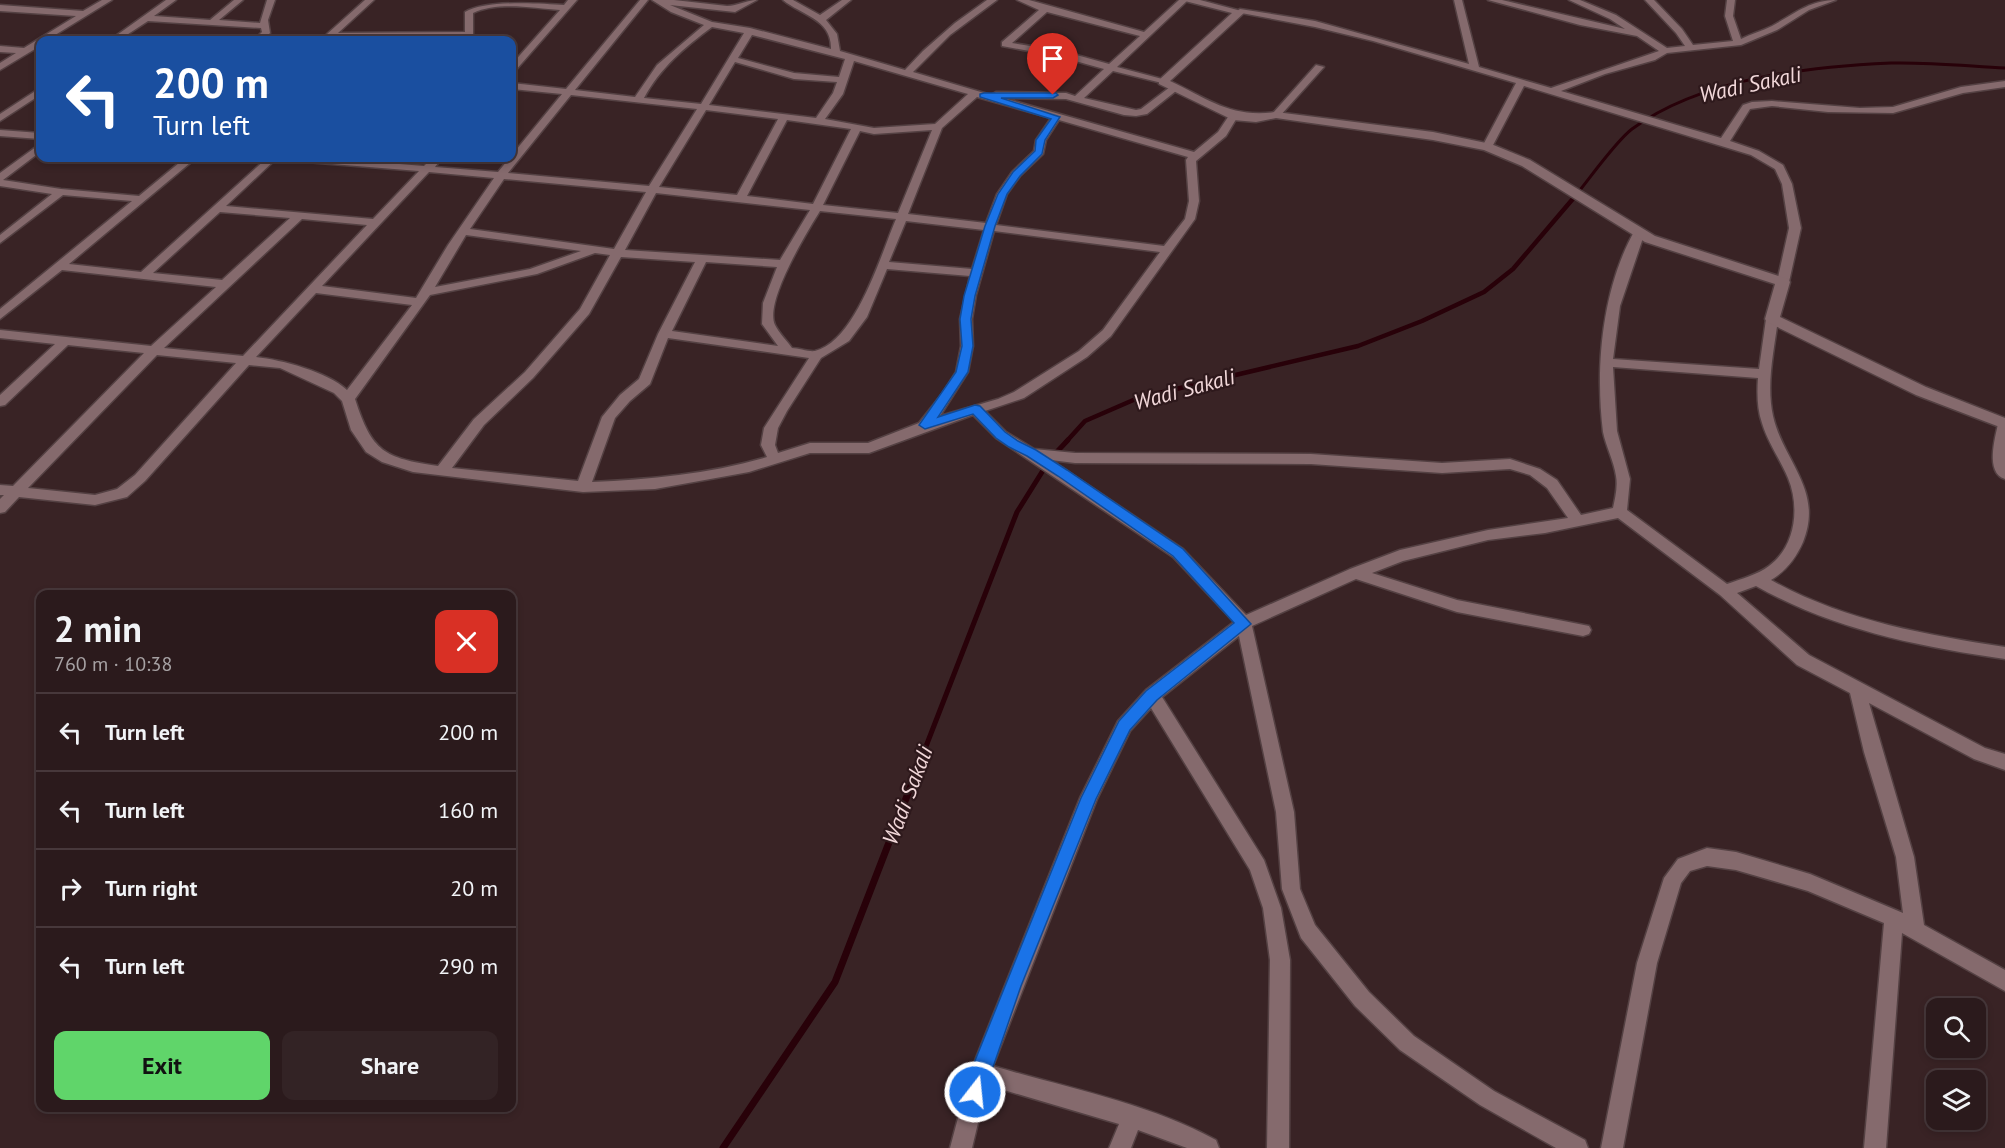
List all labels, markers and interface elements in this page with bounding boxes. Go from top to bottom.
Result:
pin [1027,33,1078,95]
icon: arrive [1036,42,1069,75]
text: 200 m [153,55,269,110]
water label: Wadi Sakali [1696,59,1805,108]
icon: left [54,60,132,138]
text: Turn left [153,108,250,142]
water label: Wadi Sakali [1130,362,1239,416]
text: 2 min [54,605,142,652]
button: close [435,610,498,673]
text: 760 m · 10:38 [54,651,172,677]
icon: left [54,716,87,749]
text: Turn left [105,718,185,746]
text: 200 m [438,718,498,746]
water label: Wadi Sakali [875,740,939,848]
icon: left [54,794,87,827]
text: Turn left [105,796,185,824]
text: 160 m [438,796,498,824]
icon: right [54,872,87,905]
text: Turn right [105,874,197,902]
text: 20 m [450,874,498,902]
icon: left [54,950,87,983]
text: Turn left [105,952,185,980]
text: 290 m [438,952,498,980]
map controls [1926,998,1986,1130]
button: search [1926,998,1986,1058]
button: Exit [54,1031,270,1100]
button: Share [282,1031,498,1100]
position arrow [943,1060,1007,1124]
button: layers [1926,1070,1986,1130]

